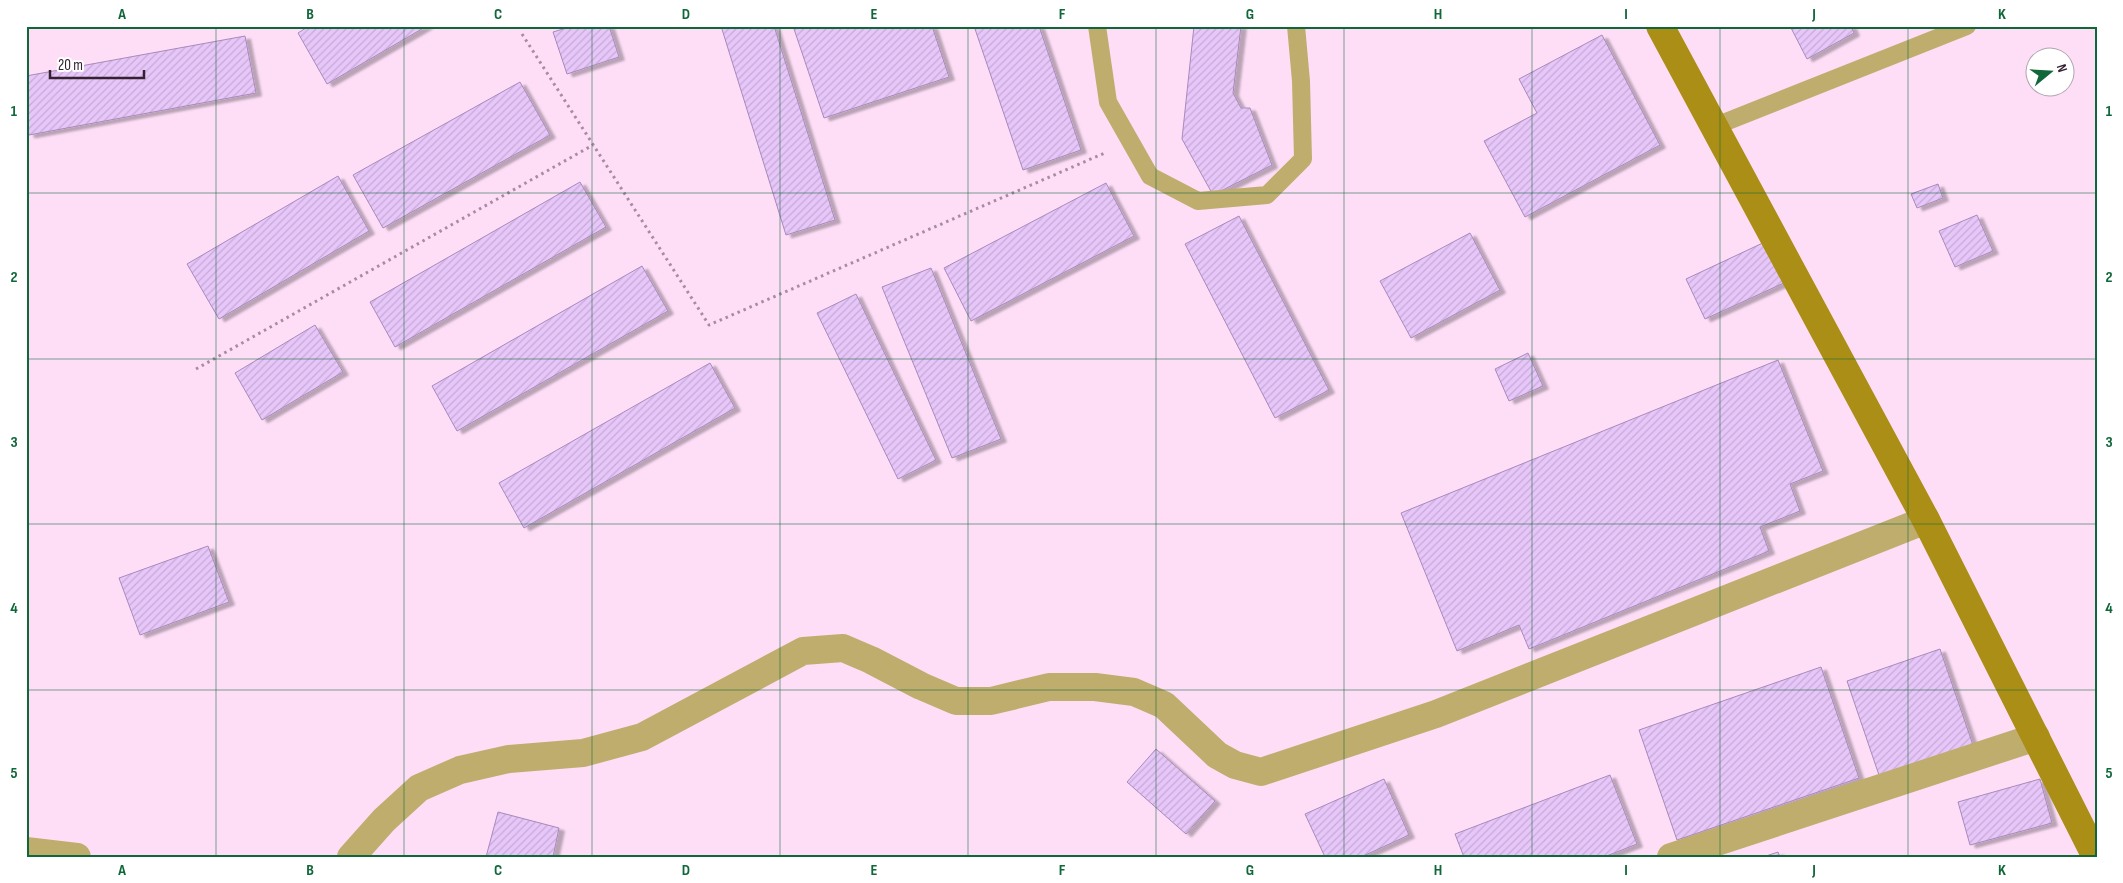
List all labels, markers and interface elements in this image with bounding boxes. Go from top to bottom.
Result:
text: A [117,5,126,24]
text: B [306,5,314,24]
text: C [494,5,502,24]
text: D [682,5,690,24]
text: E [871,5,878,24]
text: F [1059,5,1066,24]
text: G [1246,5,1254,24]
text: H [1434,5,1442,24]
text: I [1624,5,1628,24]
text: J [1811,5,1816,24]
text: K [1998,5,2006,24]
scale bar [50,48,144,80]
north arrow [2026,48,2076,98]
text: 20 m [58,56,83,75]
text: N [2053,62,2071,74]
text: 1 [11,102,18,121]
text: 1 [2106,102,2113,121]
text: 2 [10,268,18,287]
text: 2 [2105,268,2113,287]
text: 3 [10,433,18,452]
text: 3 [2105,433,2113,452]
text: 4 [10,599,18,618]
text: 4 [2105,599,2113,618]
text: 5 [10,764,18,783]
text: 5 [2105,764,2113,783]
text: A [117,861,126,880]
text: B [306,861,314,880]
text: C [494,861,502,880]
text: D [682,861,690,880]
text: E [871,861,878,880]
text: F [1059,861,1066,880]
text: G [1246,861,1254,880]
text: H [1434,861,1442,880]
text: I [1624,861,1628,880]
text: J [1811,861,1816,880]
text: K [1998,861,2006,880]

